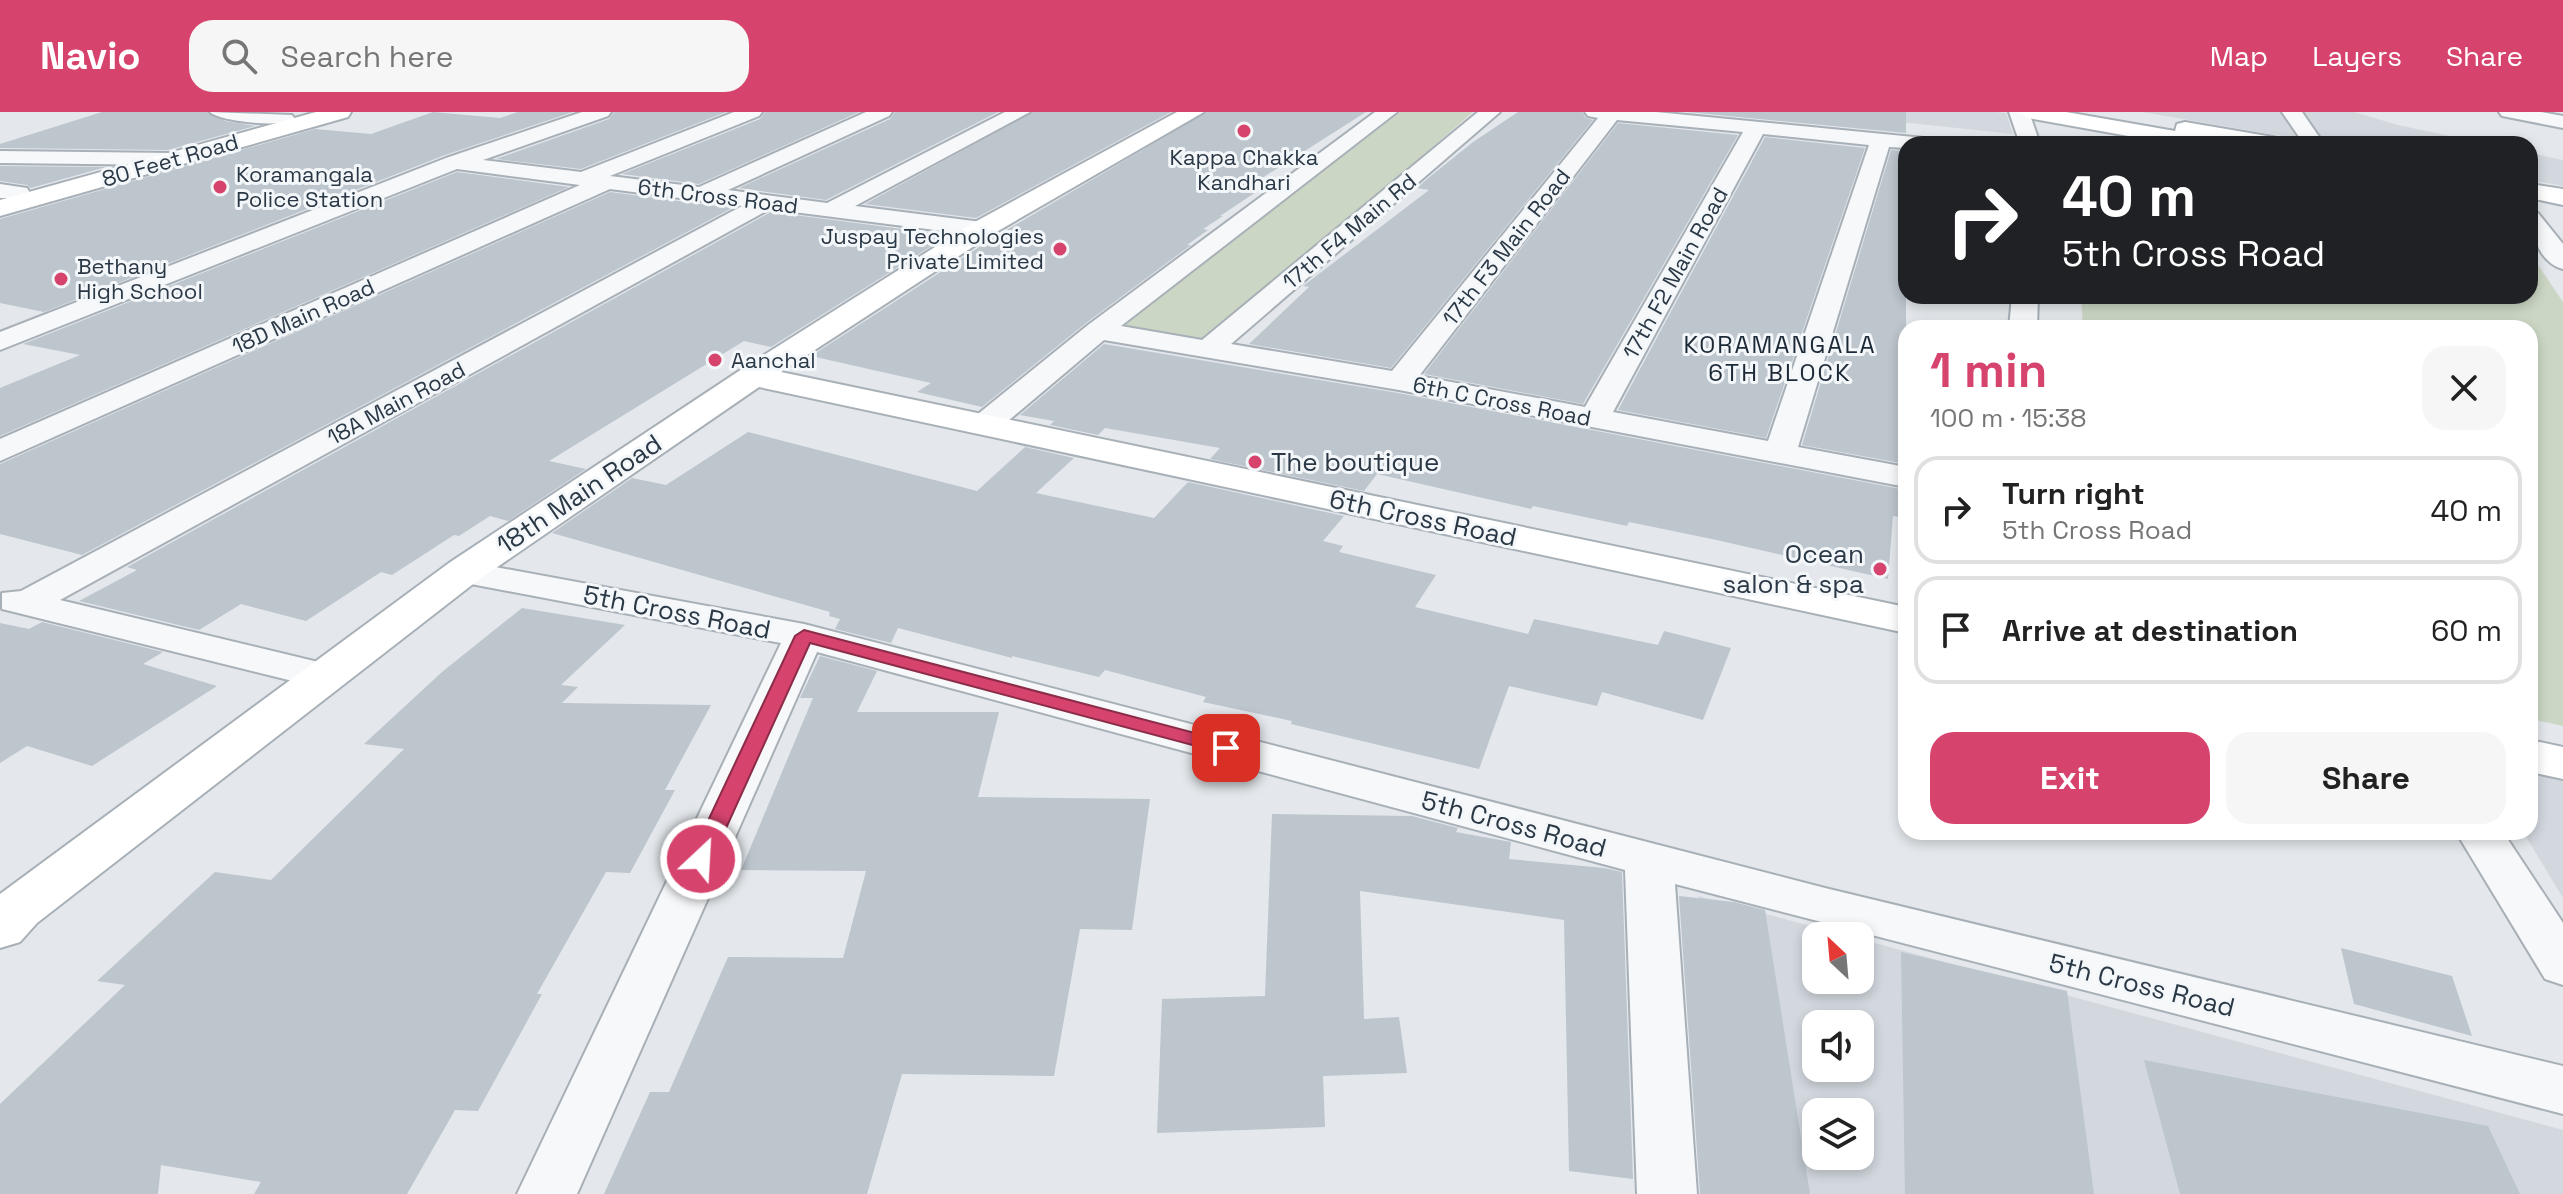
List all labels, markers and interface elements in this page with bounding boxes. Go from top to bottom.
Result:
search box [189,20,749,92]
text: Navio [40,32,141,80]
icon: search [217,34,261,78]
text: Search here [281,37,453,76]
text: Map [2210,38,2268,74]
text: Layers [2312,38,2402,74]
text: Share [2446,38,2523,74]
marker: Kappa Chakka Kandhari [1235,122,1253,140]
street label: 80 Feet Road [99,127,241,193]
place label: Kappa Chakka Kandhari [1169,143,1319,196]
place label: Koramangala Police Station [236,160,383,213]
text: 40 m [2062,161,2196,232]
street label: 17th F3 Main Road [1436,163,1576,331]
street label: 17th F4 Main Rd [1276,167,1422,295]
icon: right [1930,168,2034,272]
street label: 6th Cross Road [636,172,800,220]
marker: Koramangala Police Station [211,178,229,196]
street label: 17th F2 Main Road [1616,182,1734,364]
place label: Juspay Technologies Private Limited [821,222,1044,275]
text: 5th Cross Road [2062,231,2325,277]
marker: Juspay Technologies Private Limited [1051,240,1069,258]
place label: Bethany High School [77,252,203,305]
marker: Bethany High School [52,270,70,288]
street label: 18D Main Road [227,272,379,360]
district label: KORAMANGALA 6TH BLOCK [1683,329,1877,388]
text: 1 min [1930,340,2047,401]
place label: Aanchal [731,346,816,374]
button: close [2422,346,2506,430]
marker: Aanchal [706,351,724,369]
street label: 18A Main Road [322,355,470,451]
street label: 6th C Cross Road [1411,370,1593,432]
text: 100 m · 15:38 [1930,401,2086,435]
street label: 18th Main Road [490,426,668,562]
place label: The boutique [1271,445,1439,479]
marker: The boutique [1246,453,1264,471]
text: Turn right [2002,474,2145,513]
street label: 6th Cross Road [1326,482,1520,554]
icon: right [1934,488,1978,532]
text: 40 m [2431,491,2502,530]
text: 5th Cross Road [2002,513,2192,547]
place label: Ocean salon & spa [1723,537,1864,601]
marker: Ocean salon & spa [1871,560,1889,578]
street label: 5th Cross Road [580,577,774,647]
icon: arrive [1934,608,1978,652]
text: Arrive at destination [2002,611,2298,650]
text: 60 m [2431,611,2502,650]
pin [1192,714,1260,782]
icon: arrive [1204,726,1248,770]
button: Exit [1930,732,2210,824]
button: Share [2226,732,2506,824]
street label: 5th Cross Road [1418,783,1610,865]
position arrow [659,817,743,901]
north arrow [1802,922,1874,994]
map controls [1802,922,1874,1170]
street label: 5th Cross Road [2046,946,2238,1024]
button: sound [1802,1010,1874,1082]
button: layers [1802,1098,1874,1170]

